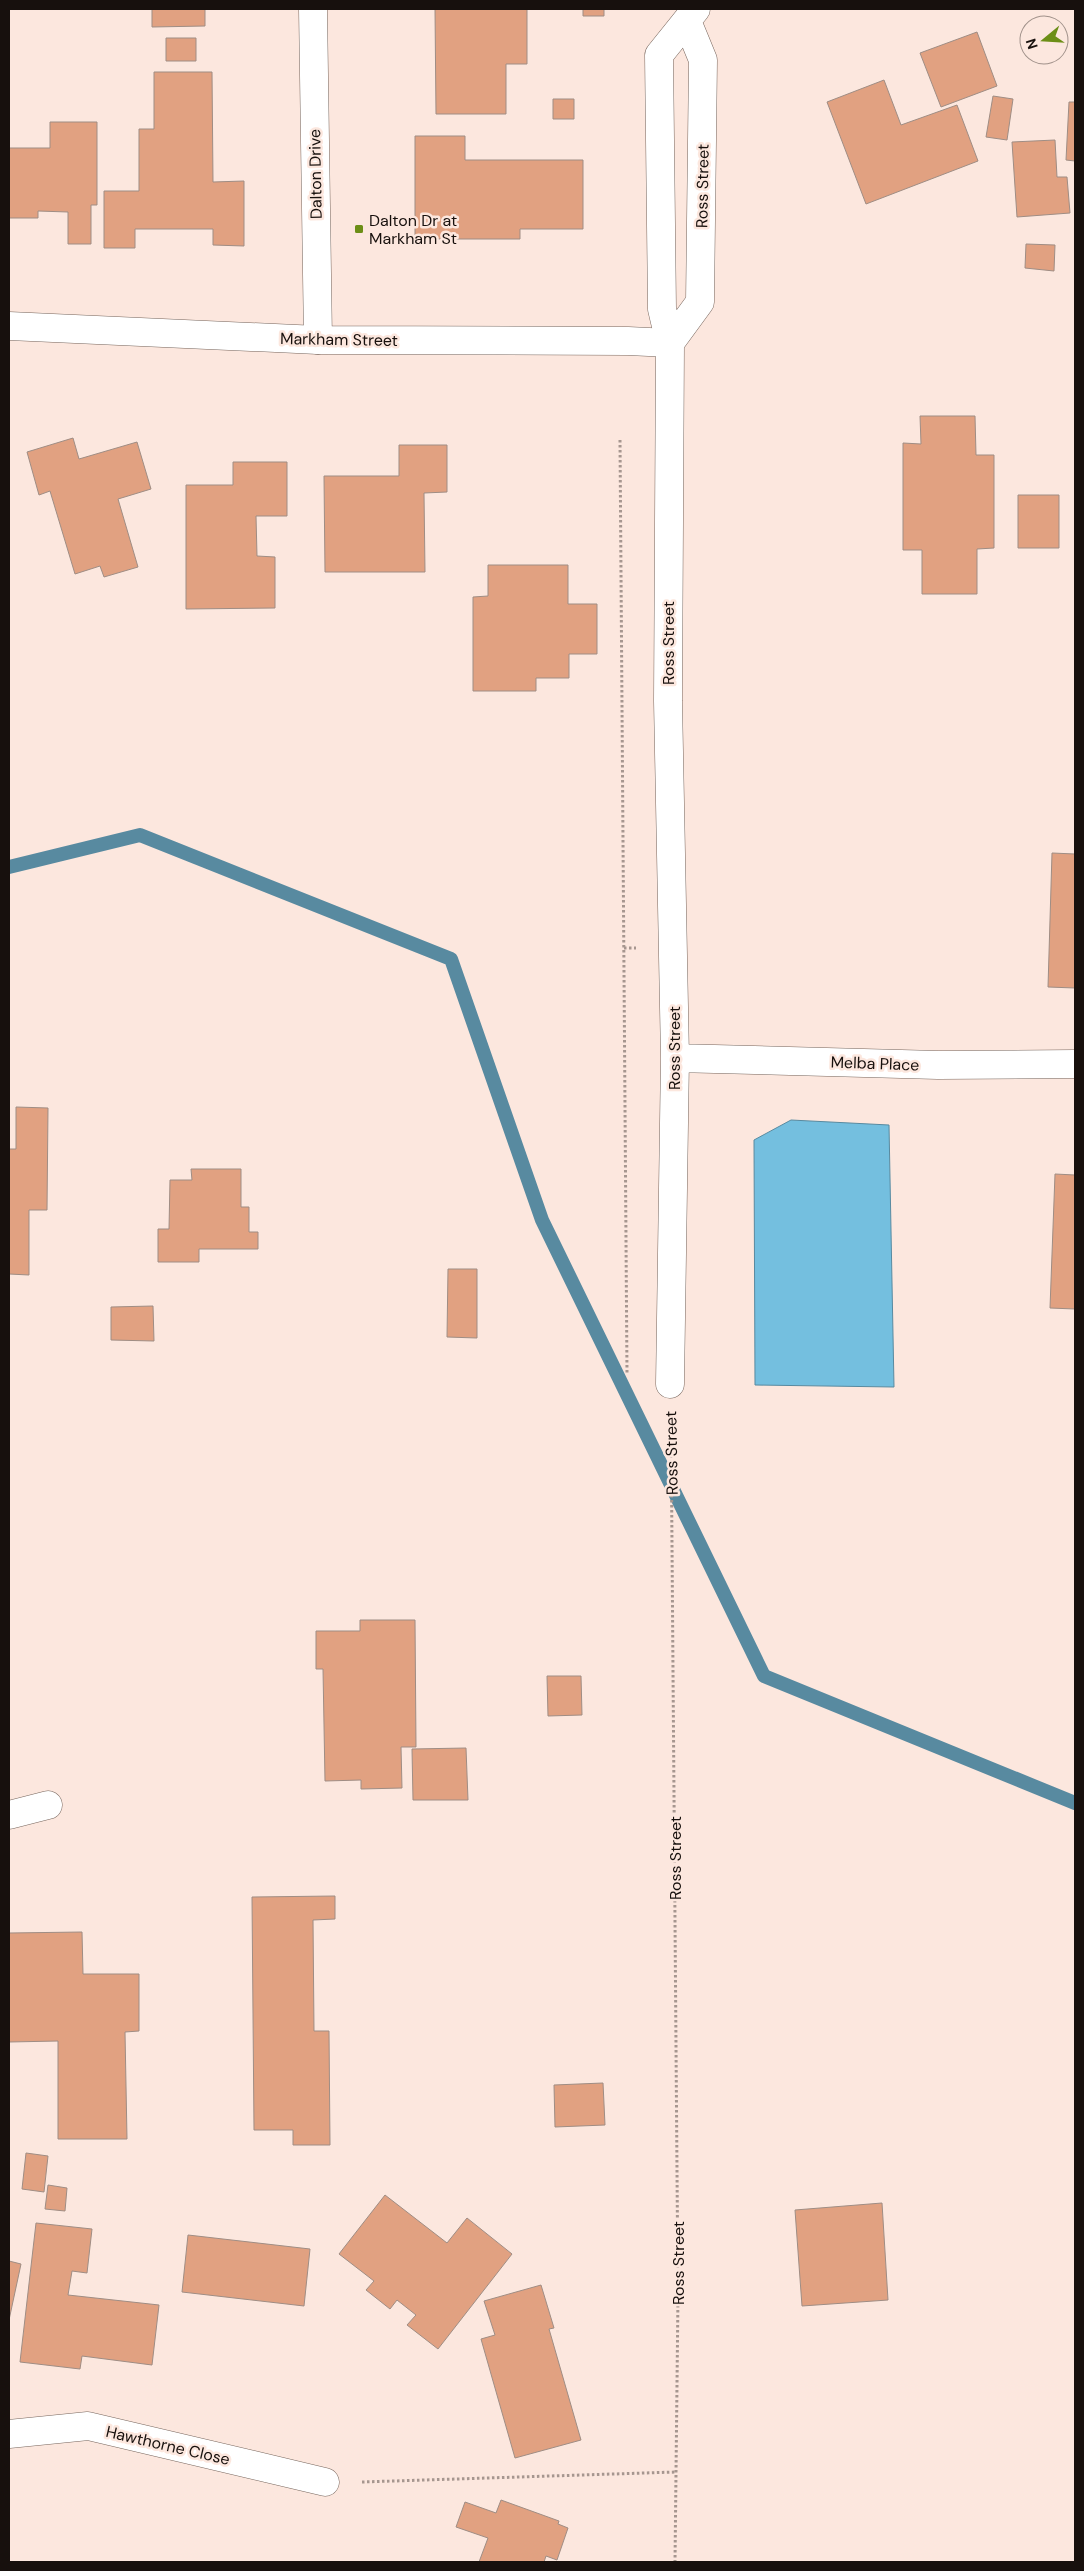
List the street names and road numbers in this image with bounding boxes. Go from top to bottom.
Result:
street label: Dalton Drive [304,129,327,219]
street label: Ross Street [691,144,714,228]
street label: Markham Street [280,328,398,351]
street label: Ross Street [658,601,679,685]
street label: Ross Street [664,1006,685,1090]
street label: Melba Place [830,1051,920,1076]
street label: Ross Street [660,1411,683,1495]
street label: Ross Street [665,1816,686,1900]
street label: Ross Street [668,2221,689,2305]
street label: Hawthorne Close [104,2421,232,2470]

